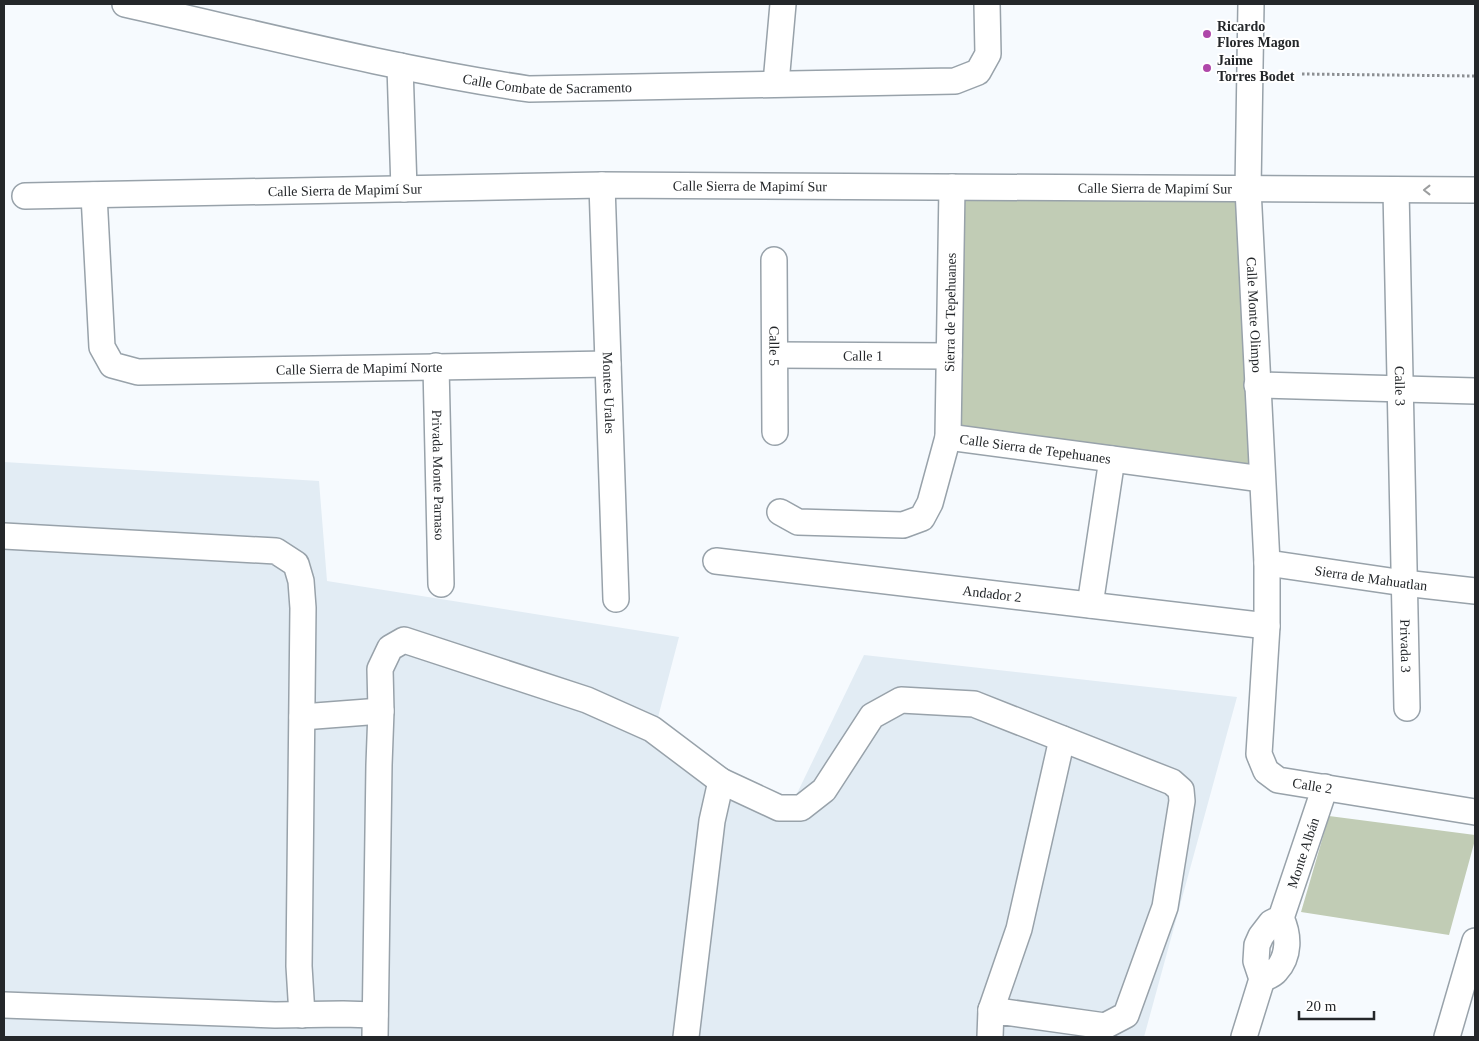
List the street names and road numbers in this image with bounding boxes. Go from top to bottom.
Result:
street label: Calle Combate de Sacramento [462,71,632,97]
street label: Calle Sierra de Mapimí Sur [673,178,827,194]
street label: Calle Sierra de Mapimí Sur [268,181,422,199]
street label: Calle Sierra de Mapimí Sur [1078,181,1232,197]
street label: Sierra de Tepehuanes [942,253,959,372]
street label: Calle Monte Olimpo [1243,257,1264,373]
street label: Calle 5 [766,326,782,366]
street label: Calle 1 [843,348,883,364]
street label: Montes Urales [600,352,617,434]
street label: Calle Sierra de Mapimí Norte [276,360,443,378]
street label: Calle 3 [1392,366,1408,406]
street label: Privada Monte Parnaso [429,409,447,540]
street label: Calle Sierra de Tepehuanes [959,432,1112,467]
street label: Sierra de Mahuatlan [1314,563,1428,594]
street label: Andador 2 [962,583,1022,605]
street label: Privada 3 [1397,619,1413,673]
street label: Calle 2 [1291,775,1333,797]
street label: Monte Albán [1285,816,1322,890]

